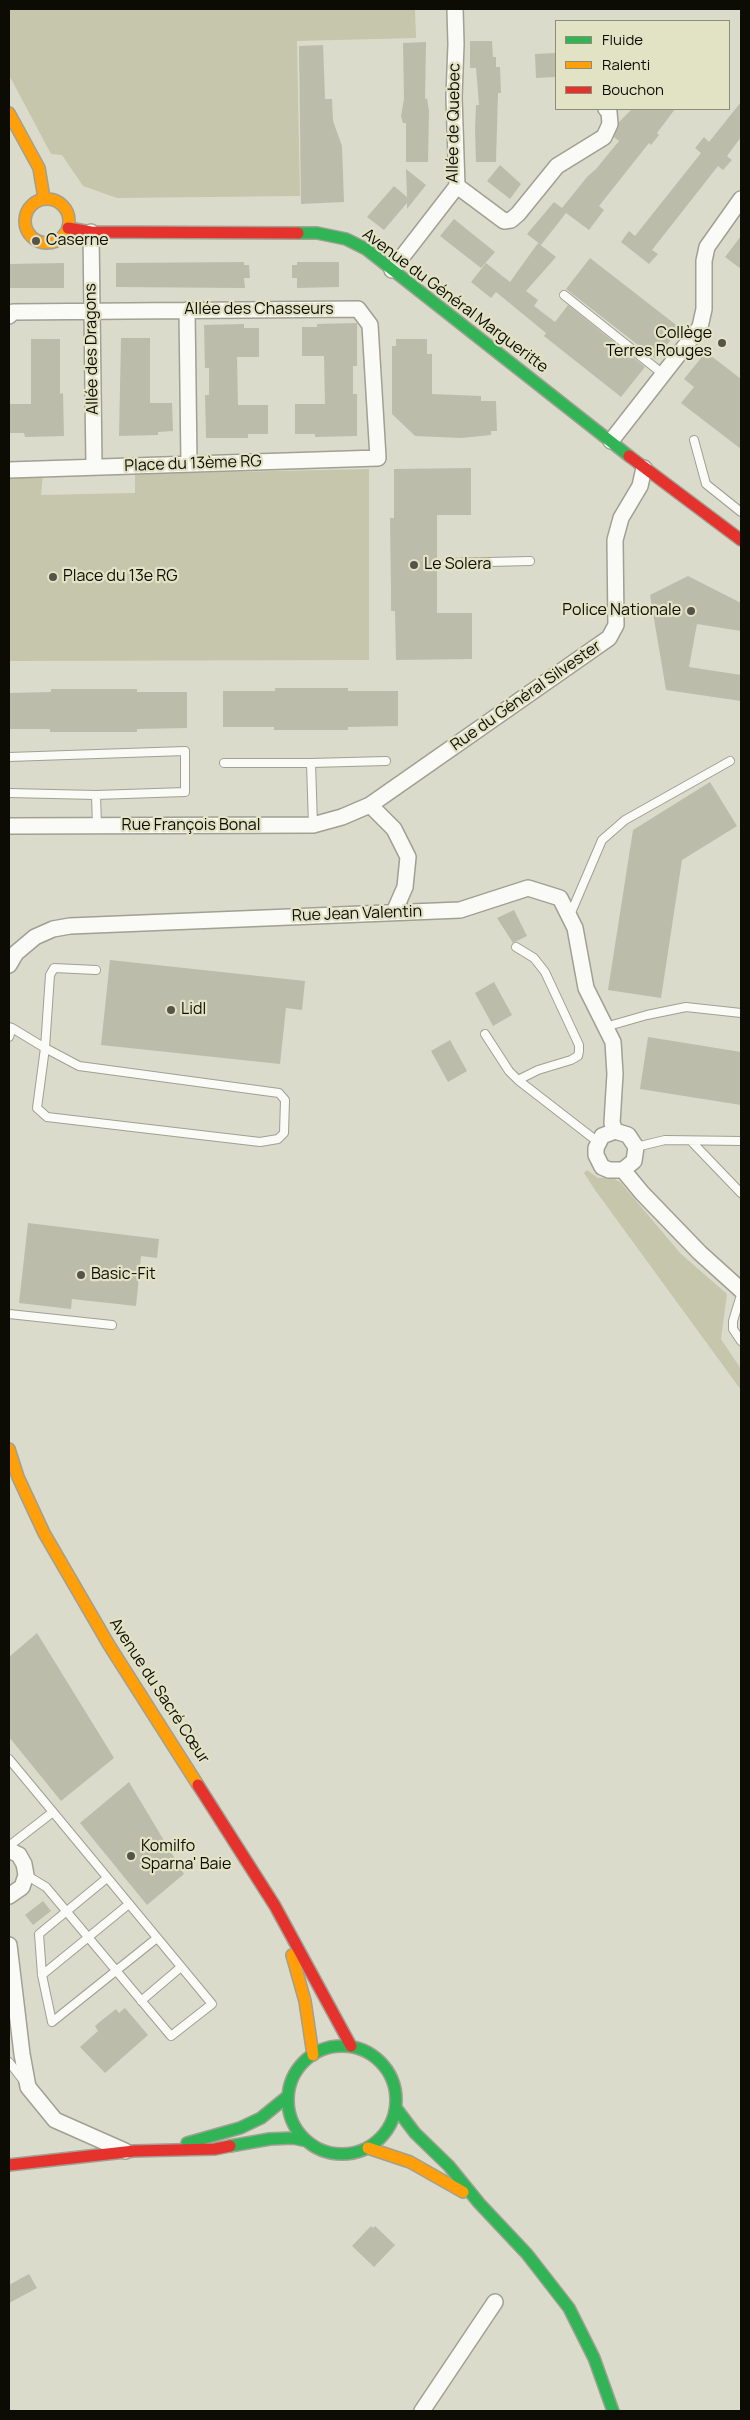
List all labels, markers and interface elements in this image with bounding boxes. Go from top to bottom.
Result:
legend [555,20,730,110]
text: Fluide [602,29,643,50]
text: Ralenti [602,54,650,75]
street label: Allée de Quebec [443,63,465,183]
text: Bouchon [602,79,664,100]
street label: Avenue du Général Margueritte [358,225,552,377]
place label: Caserne [46,231,109,251]
marker: Caserne [30,235,42,247]
street label: Allée des Dragons [81,283,103,415]
street label: Allée des Chasseurs [184,300,334,320]
place label: Collège Terres Rouges [606,324,712,362]
marker: Collège Terres Rouges [716,337,728,349]
street label: Place du 13ème RG [124,452,262,476]
place label: Le Solera [424,555,491,575]
marker: Le Solera [408,559,420,571]
place label: Place du 13e RG [63,567,178,587]
marker: Place du 13e RG [47,571,59,583]
place label: Police Nationale [562,601,681,621]
marker: Police Nationale [685,605,697,617]
street label: Rue du Général Silvester [447,637,605,755]
street label: Rue François Bonal [122,816,260,836]
street label: Rue Jean Valentin [292,902,422,926]
place label: Lidl [181,1000,206,1020]
marker: Lidl [165,1004,177,1016]
place label: Basic-Fit [91,1265,156,1285]
marker: Basic-Fit [75,1269,87,1281]
street label: Avenue du Sacré Cœur [105,1615,213,1767]
place label: Komilfo Sparna' Baie [141,1837,231,1875]
marker: Komilfo Sparna' Baie [125,1850,137,1862]

